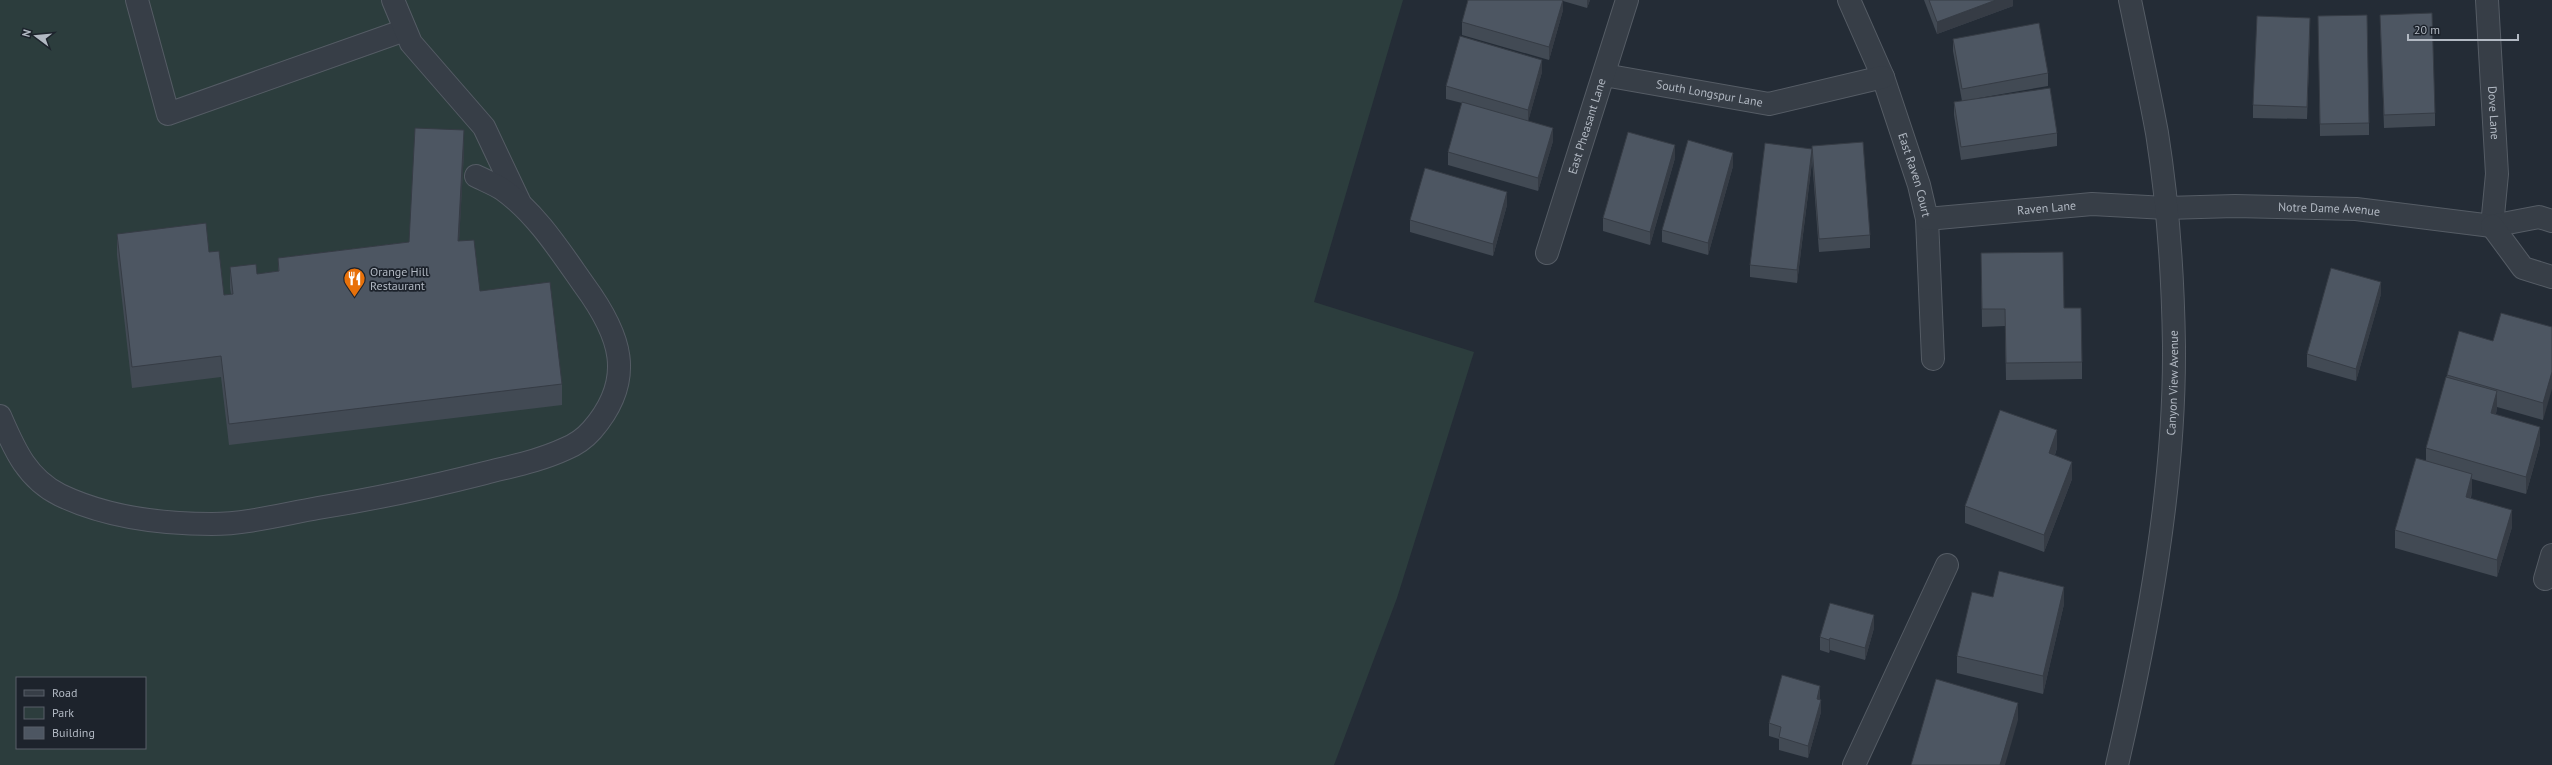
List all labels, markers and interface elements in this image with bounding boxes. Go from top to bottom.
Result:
north arrow [16,16,56,56]
scale bar [2408,16,2518,42]
text: 20 m [2414,22,2440,37]
text: N [19,28,34,39]
street label: East Pheasant Lane [1564,76,1609,176]
street label: South Longspur Lane [1655,76,1764,110]
street label: Dove Lane [2485,86,2503,140]
street label: East Raven Court [1895,131,1934,218]
street label: Raven Lane [2016,197,2077,218]
street label: Notre Dame Avenue [2278,199,2381,219]
place label: Orange Hill Restaurant [370,264,429,293]
restaurant icon: Orange Hill Restaurant [342,266,368,299]
street label: Canyon View Avenue [2163,330,2181,436]
legend [16,677,146,749]
text: Road [52,685,77,700]
text: Park [52,705,74,720]
text: Building [52,725,95,740]

